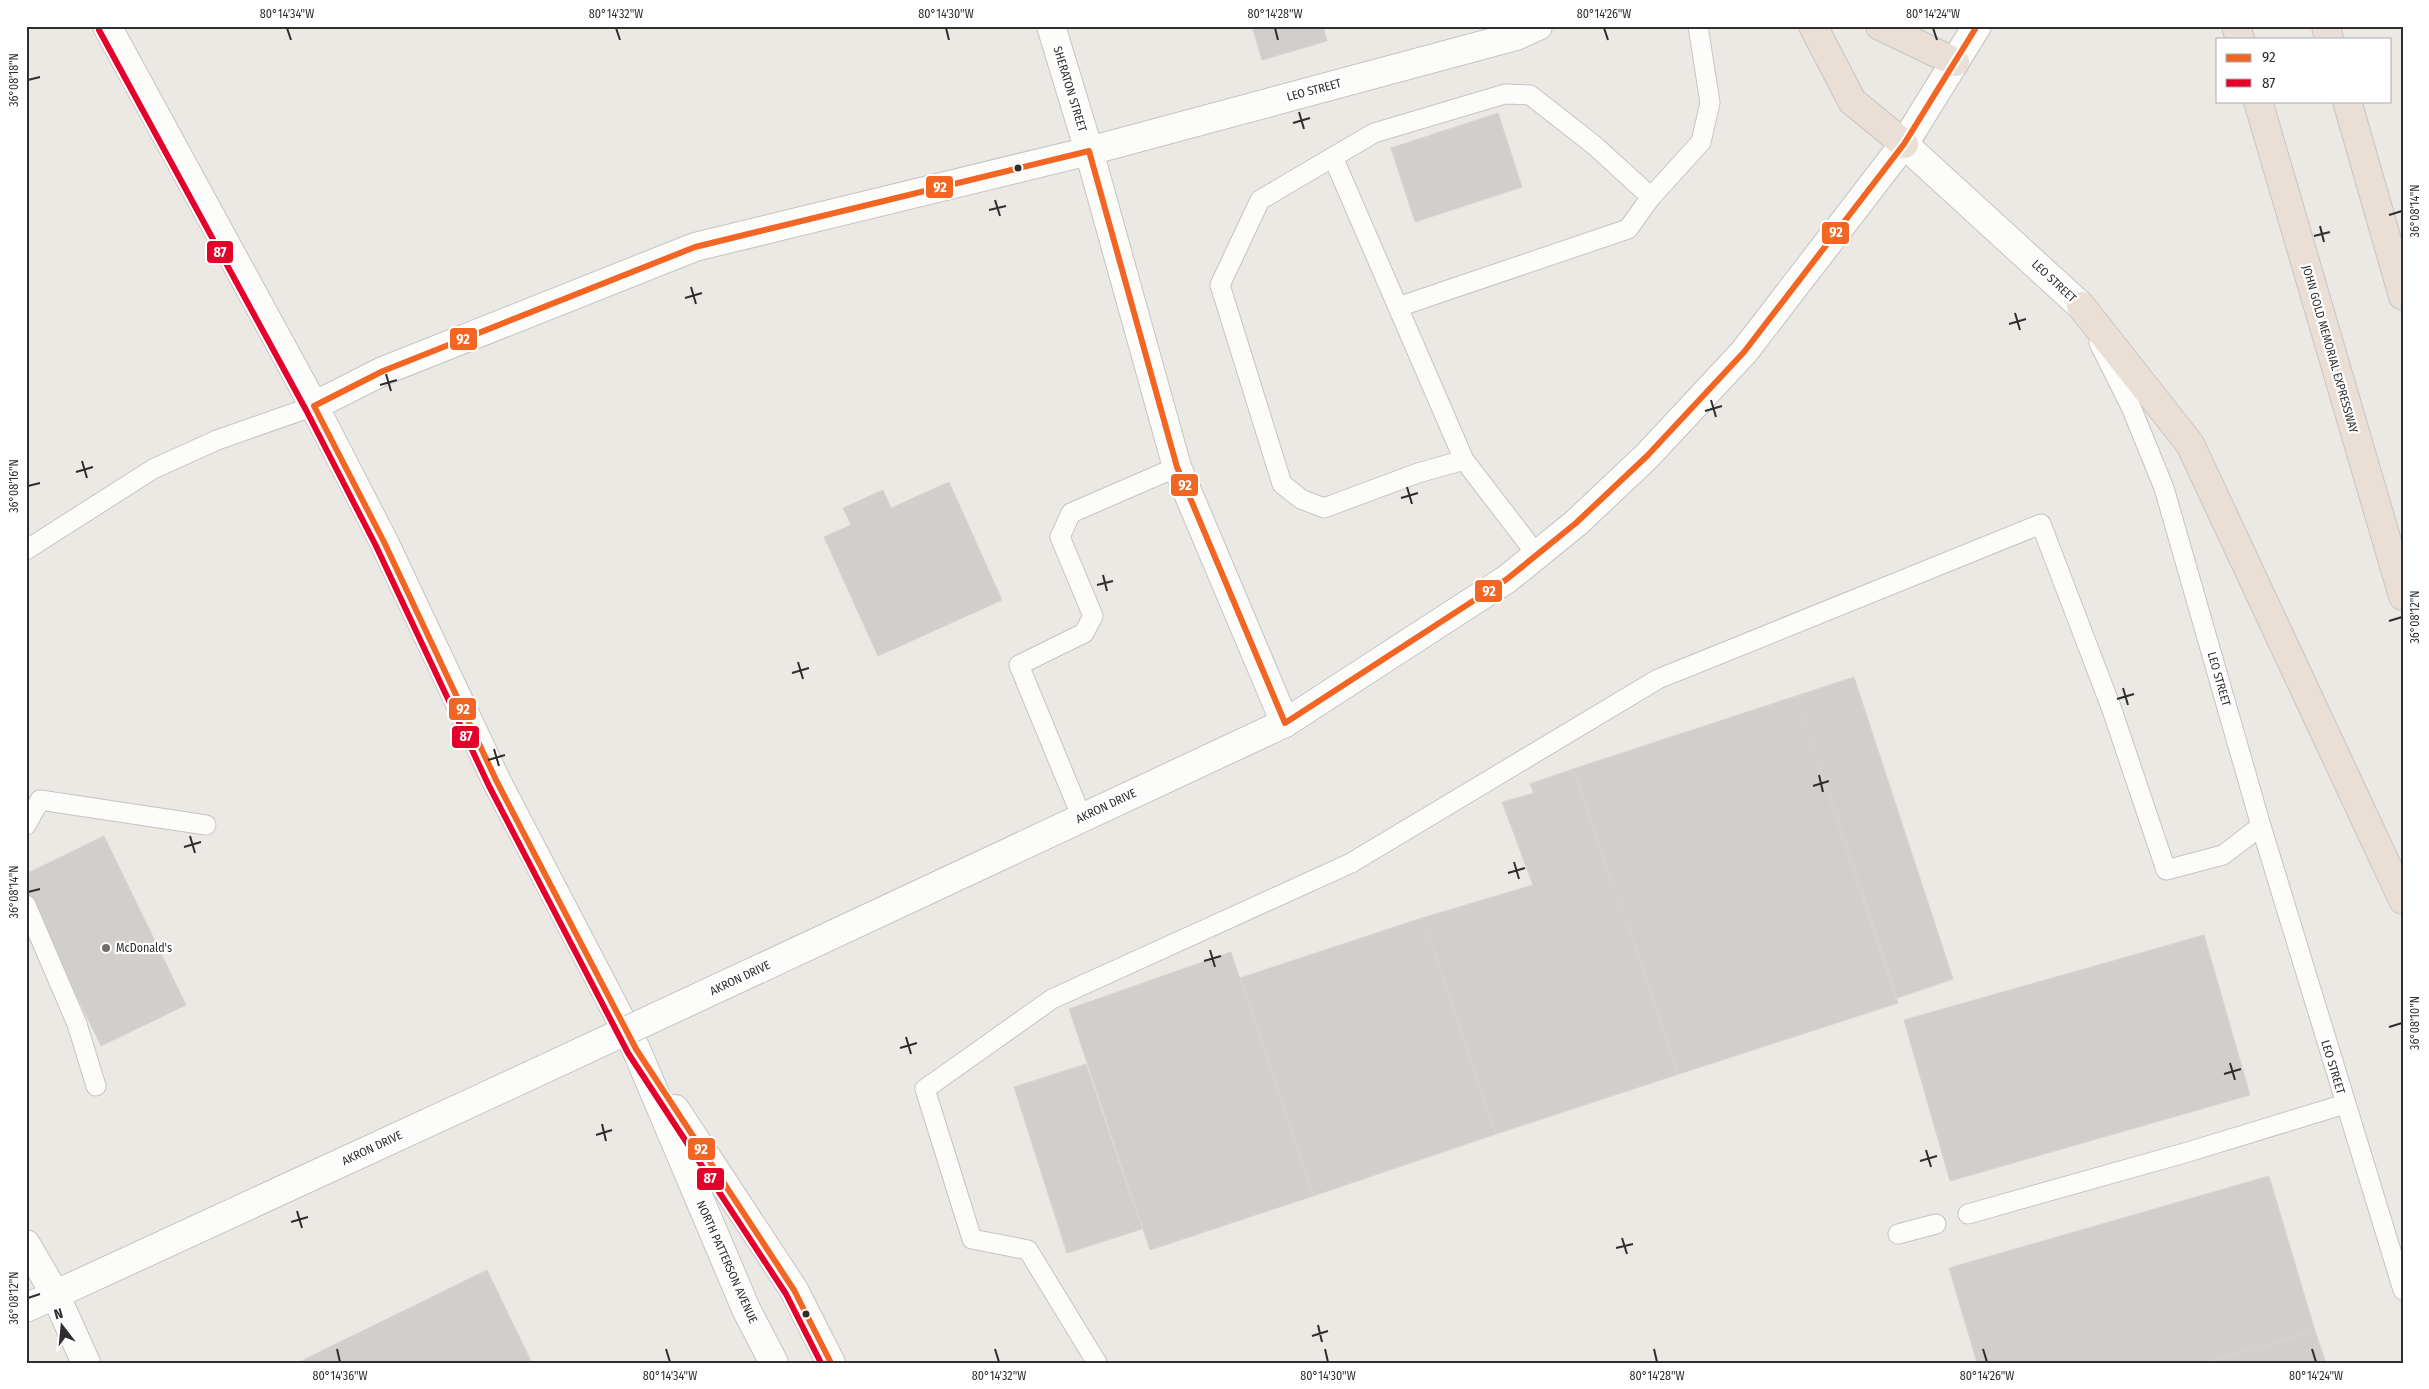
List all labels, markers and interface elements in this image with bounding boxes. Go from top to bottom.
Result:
text: 80°14'34"W [260,7,314,21]
text: 80°14'32"W [589,7,643,21]
text: 80°14'30"W [918,7,974,21]
text: 80°14'28"W [1248,7,1302,21]
text: 80°14'26"W [1577,7,1631,21]
text: 80°14'24"W [1906,7,1960,21]
legend [2216,38,2392,102]
street label: SHERATON STREET [1050,45,1090,134]
text: 92 [2262,48,2276,66]
text: 36°08'18"N [7,53,21,107]
text: 87 [2262,74,2275,92]
street label: LEO STREET [1285,76,1343,104]
unlabelled marker [1013,163,1023,173]
line badge: 92 [925,175,954,199]
text: 92 [933,179,947,196]
text: 36°08'14"N [2408,184,2422,238]
line badge: 92 [1821,221,1850,245]
text: 92 [1829,224,1843,241]
line badge: 87 [206,240,234,264]
text: 87 [213,244,227,261]
street label: LEO STREET [2029,257,2079,305]
street label: JOHN GOLD MEMORIAL EXPRESSWAY [2299,263,2361,435]
line badge: 92 [449,327,478,351]
text: 92 [456,331,470,348]
text: 36°08'16"N [7,459,21,513]
line badge: 92 [1170,473,1199,497]
text: 92 [1178,477,1192,494]
line badge: 92 [1474,579,1503,603]
text: 92 [1482,583,1496,600]
text: 36°08'12"N [2408,590,2422,644]
street label: LEO STREET [2205,650,2234,708]
line badge: 92 [448,697,477,721]
text: 92 [456,701,470,718]
line badge: 87 [451,725,480,749]
text: 87 [459,728,473,745]
street label: AKRON DRIVE [1074,786,1139,826]
text: 36°08'14"N [7,865,21,919]
place label: McDonald's [116,941,172,955]
marker: McDonald's [100,942,112,954]
street label: AKRON DRIVE [708,958,773,998]
text: 36°08'10"N [2408,996,2422,1050]
street label: LEO STREET [2318,1038,2348,1096]
street label: AKRON DRIVE [340,1128,405,1168]
line badge: 92 [687,1137,716,1161]
text: 92 [694,1141,708,1158]
line badge: 87 [696,1167,725,1191]
text: 87 [703,1170,717,1187]
street label: NORTH PATTERSON AVENUE [694,1199,761,1326]
text: 36°08'12"N [7,1271,21,1325]
north arrow [38,1302,88,1352]
text: N [52,1305,65,1323]
unlabelled marker [801,1309,811,1319]
text: 80°14'36"W [313,1369,367,1383]
text: 80°14'34"W [643,1369,697,1383]
text: 80°14'32"W [972,1369,1026,1383]
text: 80°14'30"W [1300,1369,1356,1383]
text: 80°14'28"W [1630,1369,1684,1383]
text: 80°14'26"W [1960,1369,2014,1383]
text: 80°14'24"W [2289,1369,2343,1383]

